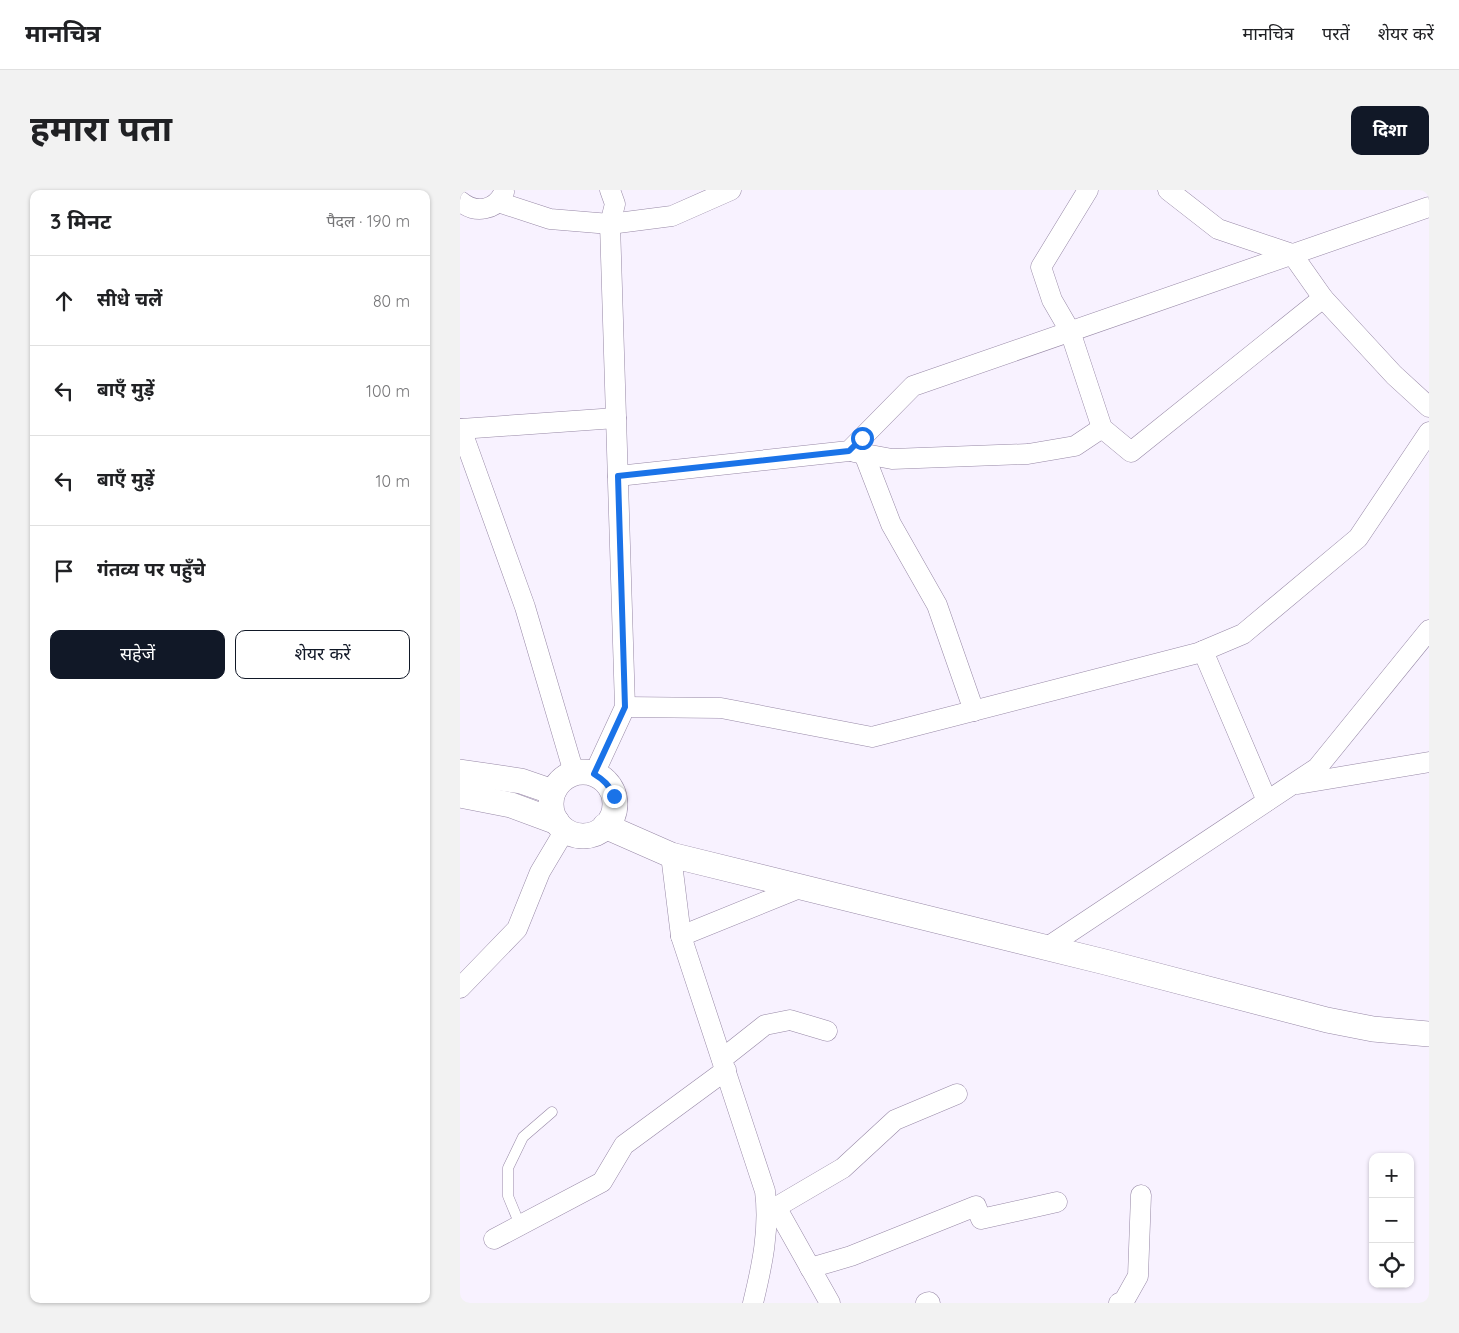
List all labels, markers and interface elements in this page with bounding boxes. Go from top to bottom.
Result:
text: मानचित्र [25,18,101,48]
text: मानचित्र [1243,22,1294,45]
text: परतें [1322,22,1350,45]
text: शेयर करें [1378,22,1434,45]
text: हमारा पता [30,106,172,150]
button: दिशा [1351,106,1429,155]
text: 3 मिनट [50,208,111,234]
text: पैदल · 190 m [326,211,410,231]
icon: ahead [50,287,78,315]
text: सीधे चलें [97,287,162,311]
text: 80 m [373,291,410,311]
icon: left [50,377,78,405]
text: बाएँ मुड़ें [97,377,154,401]
text: 100 m [366,381,410,401]
route start [851,427,874,450]
icon: left [50,467,78,495]
text: बाएँ मुड़ें [97,467,154,491]
text: 10 m [376,471,410,491]
icon: arrive [50,557,78,585]
text: गंतव्य पर पहुँचे [97,557,205,581]
button: सहेजें [50,630,225,679]
button: शेयर करें [235,630,410,679]
route end [603,785,626,808]
map controls [1369,1153,1414,1288]
button: + [1369,1153,1414,1198]
button: − [1369,1198,1414,1243]
button: locate [1369,1243,1414,1288]

